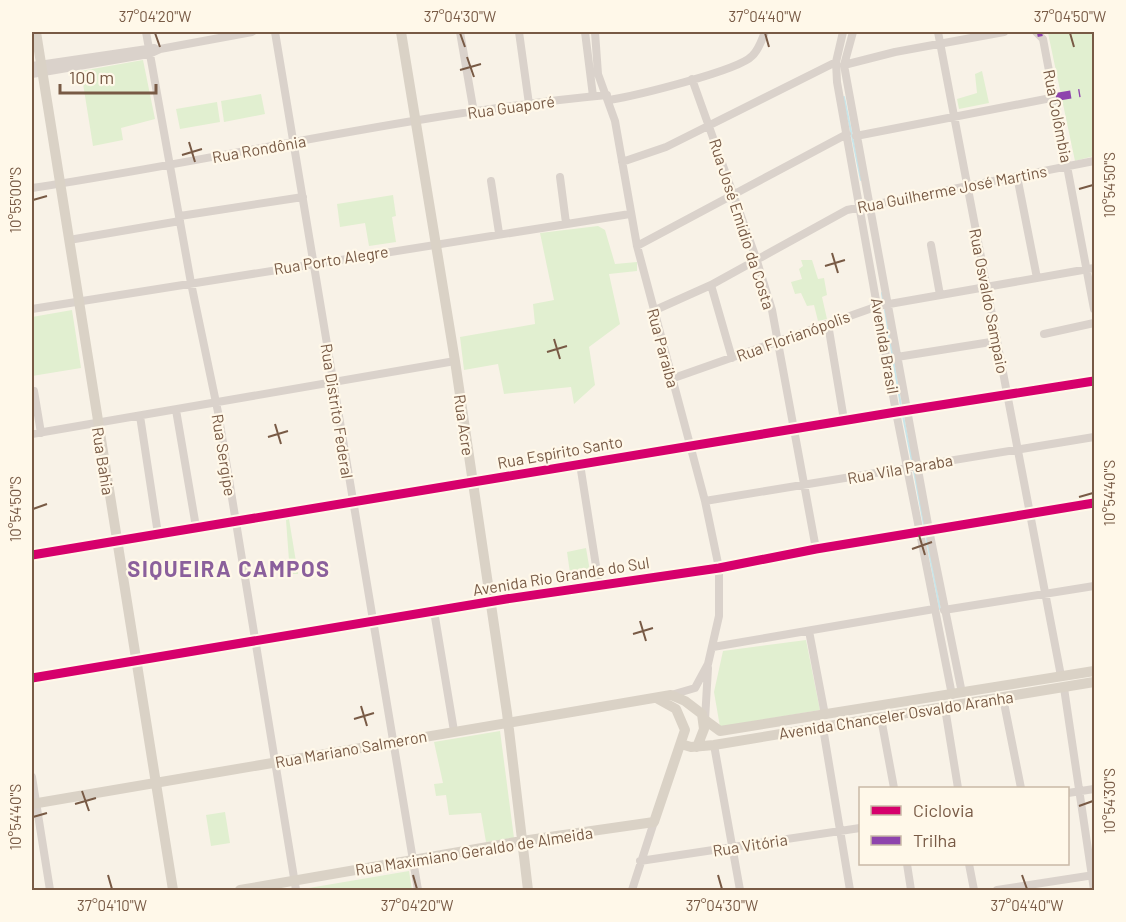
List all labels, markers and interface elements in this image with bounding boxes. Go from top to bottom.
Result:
text: 37°04'20"W [119,7,191,25]
text: 37°04'30"W [424,7,496,25]
text: 37°04'40"W [729,7,801,25]
text: 37°04'50"W [1034,7,1106,25]
scale bar [60,57,156,95]
text: 100 m [69,66,114,88]
street label: Rua Colômbia [1040,68,1077,164]
street label: Rua Guaporé [466,91,556,122]
street label: Rua Rondônia [211,131,307,166]
street label: Rua José Emídio da Costa [706,136,779,312]
text: 10°54'50"S [1100,152,1118,218]
street label: Rua Guilherme José Martins [855,161,1048,216]
text: 10°55'00"S [6,167,24,233]
street label: Rua Osvaldo Sampaio [966,227,1013,375]
street label: Rua Porto Alegre [272,241,390,278]
street label: Avenida Brasil [868,296,903,396]
street label: Rua Paraíba [644,306,683,390]
street label: Rua Florianópolis [734,306,852,365]
street label: Rua Distrito Federal [317,342,358,480]
street label: Rua Acre [451,393,478,457]
street label: Rua Sergipe [209,412,240,497]
street label: Rua Bahia [89,425,118,496]
street label: Rua Espírito Santo [496,431,624,472]
street label: Rua Vila Paraba [846,450,954,487]
text: 10°54'40"S [1100,460,1118,526]
text: 10°54'50"S [6,476,24,542]
street label: Avenida Rio Grande do Sul [471,552,651,599]
district label: SIQUEIRA CAMPOS [127,555,331,581]
street label: Avenida Chanceler Osvaldo Aranha [777,687,1015,742]
street label: Rua Mariano Salmeron [274,726,428,771]
text: 10°54'30"S [1100,768,1118,834]
text: 10°54'40"S [6,784,24,850]
legend [859,787,1069,865]
text: Ciclovia [913,799,974,821]
street label: Rua Maximiano Geraldo de Almeida [354,822,594,879]
street label: Rua Vitória [711,829,789,860]
text: Trilha [913,829,957,851]
text: 37°04'10"W [77,896,147,914]
text: 37°04'20"W [381,896,453,914]
text: 37°04'30"W [686,896,758,914]
text: 37°04'40"W [991,896,1063,914]

